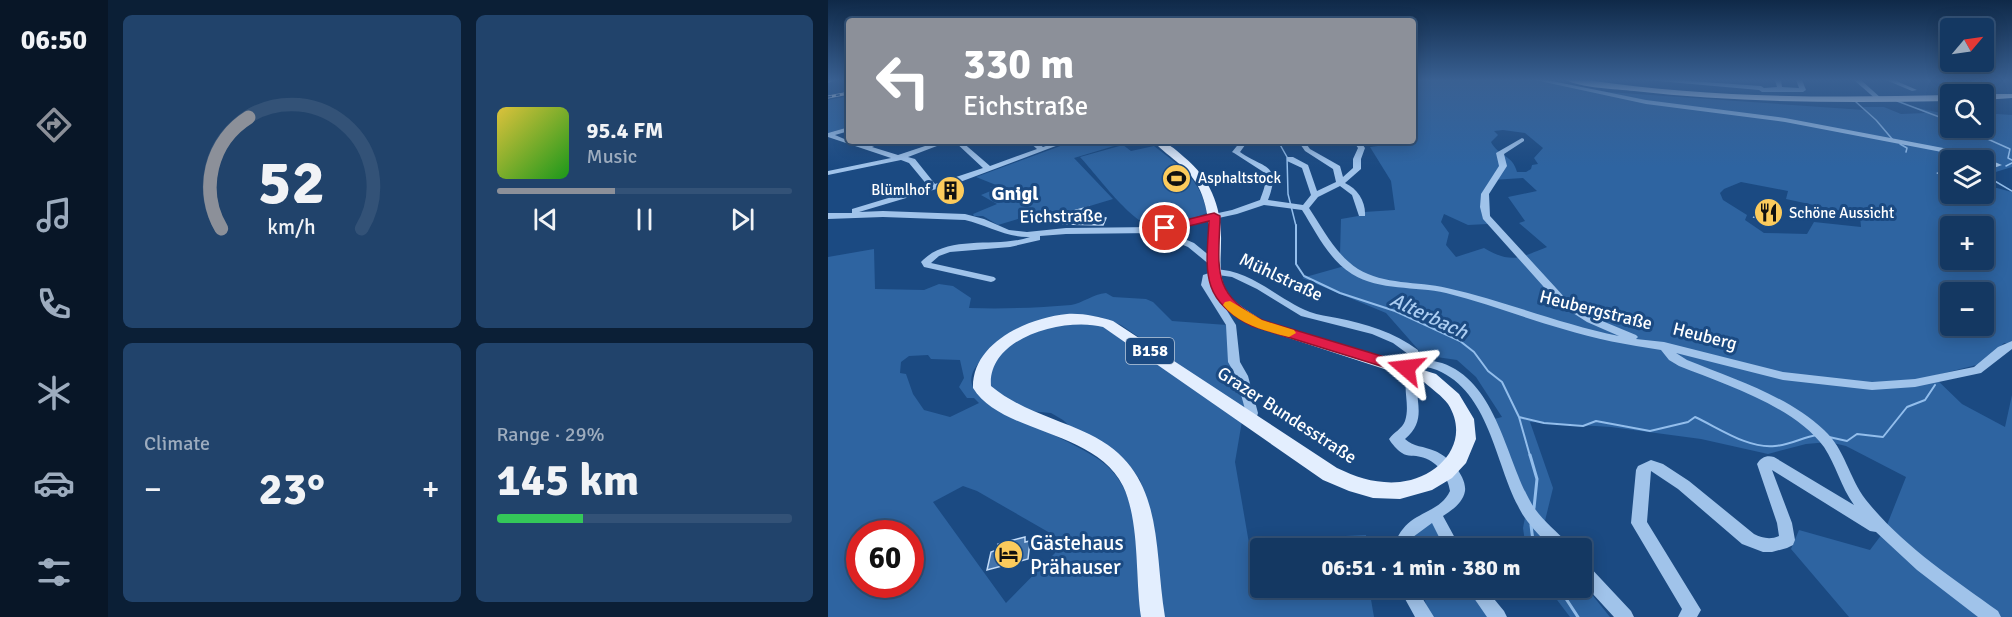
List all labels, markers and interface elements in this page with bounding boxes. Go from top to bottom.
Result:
north arrow [1940,18,1994,72]
map controls [1940,18,1994,336]
text: 06:50 [21,24,87,57]
text: 330 m [963,39,1074,90]
icon: left [864,42,942,120]
button: search [1940,84,1994,138]
text: Eichstraße [963,90,1088,123]
icon: directions [33,104,75,146]
text: 95.4 FM [587,117,663,144]
text: 52 [258,144,325,221]
text: Music [587,144,637,169]
button: layers [1940,150,1994,204]
sports icon: Asphaltstock [1161,162,1193,194]
place label: Asphaltstock [1198,169,1281,187]
building icon: Blümlhof [935,174,967,206]
place label: Blümlhof [871,181,931,199]
district label: Gnigl [992,181,1038,206]
icon: music [33,194,75,236]
restaurant icon: Schöne Aussicht [1752,197,1784,229]
pin [1139,202,1190,253]
icon: previous [529,203,562,236]
icon: pause [628,203,661,236]
icon: next [726,203,759,236]
street label: Eichstraße [1019,204,1103,228]
place label: Schöne Aussicht [1789,204,1894,222]
icon: arrive [1148,211,1181,244]
text: km/h [267,214,316,240]
button: + [1940,216,1994,270]
street label: Mühlstraße [1236,248,1326,306]
button: − [1940,282,1994,336]
icon: phone [33,283,75,325]
street label: Heubergstraße [1537,285,1655,335]
water label: Alterbach [1386,287,1473,345]
street label: Heuberg [1671,317,1739,355]
position arrow [1374,336,1438,400]
road number: B158 [1126,338,1174,364]
street label: Grazer Bundesstraße [1213,362,1361,468]
icon: climate [33,372,75,414]
text: Range · 29% [497,422,605,447]
text: Climate [144,431,210,456]
text: 145 km [497,453,639,508]
icon: car [33,462,75,504]
text: 23° [258,462,325,517]
text: − [144,469,162,510]
text: + [422,469,439,510]
speed limit sign: 60 [846,520,924,598]
place label: Gästehaus Prähauser [1030,530,1124,580]
hotel icon: Gästehaus Prähauser [993,539,1025,571]
icon: filters [33,551,75,593]
text: 06:51 · 1 min · 380 m [1321,554,1521,581]

